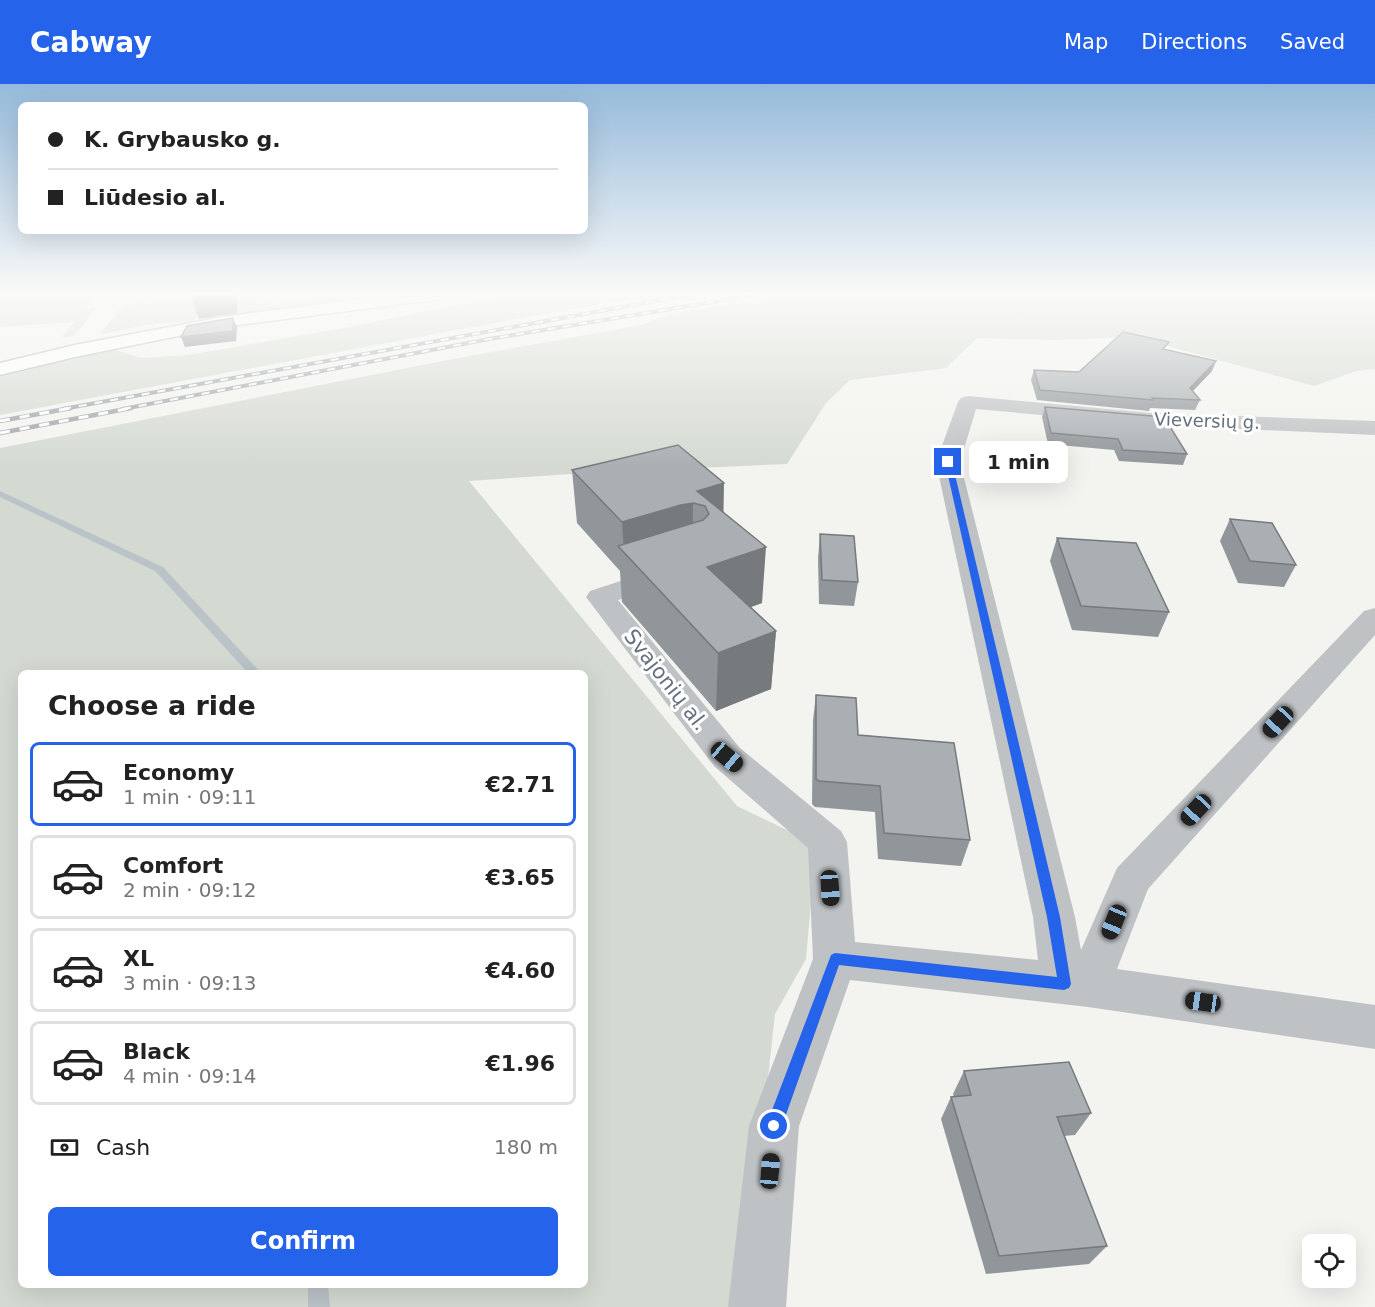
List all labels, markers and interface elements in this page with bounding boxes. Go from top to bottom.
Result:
text: Cabway [30,26,152,59]
text: Map [1064,30,1108,54]
text: Directions [1141,30,1247,54]
text: Saved [1280,30,1345,54]
text: K. Grybausko g. [84,127,281,152]
text: Liūdesio al. [84,185,226,210]
street label: Vieversių g. [1154,408,1260,433]
callout: 1 min [969,441,1068,483]
route end [934,448,961,475]
text: 1 min [987,450,1050,474]
street label: Svajonių al. [619,625,713,735]
text: Choose a ride [48,690,256,721]
car [1259,703,1297,741]
car [707,739,747,775]
icon: car [51,757,105,811]
text: Economy [123,760,234,785]
text: €2.71 [485,772,555,797]
text: 1 min · 09:11 [123,785,257,809]
car [1177,791,1215,829]
icon: car [51,850,105,904]
text: Comfort [123,853,223,878]
text: €3.65 [485,865,555,890]
car [820,869,840,907]
text: 2 min · 09:12 [123,878,257,902]
car [1099,902,1129,942]
icon: car [51,943,105,997]
text: XL [123,946,154,971]
text: €4.60 [485,958,555,983]
text: 3 min · 09:13 [123,971,257,995]
car [1184,991,1222,1013]
icon: car [51,1036,105,1090]
text: Black [123,1039,190,1064]
text: €1.96 [485,1051,555,1076]
text: 4 min · 09:14 [123,1064,257,1088]
route start [760,1112,787,1139]
icon: cash [48,1131,81,1164]
text: Cash [96,1135,150,1160]
text: 180 m [494,1135,558,1159]
car [759,1152,781,1190]
button: Confirm [48,1207,558,1276]
map controls [1302,1234,1356,1288]
button: locate [1302,1234,1356,1288]

